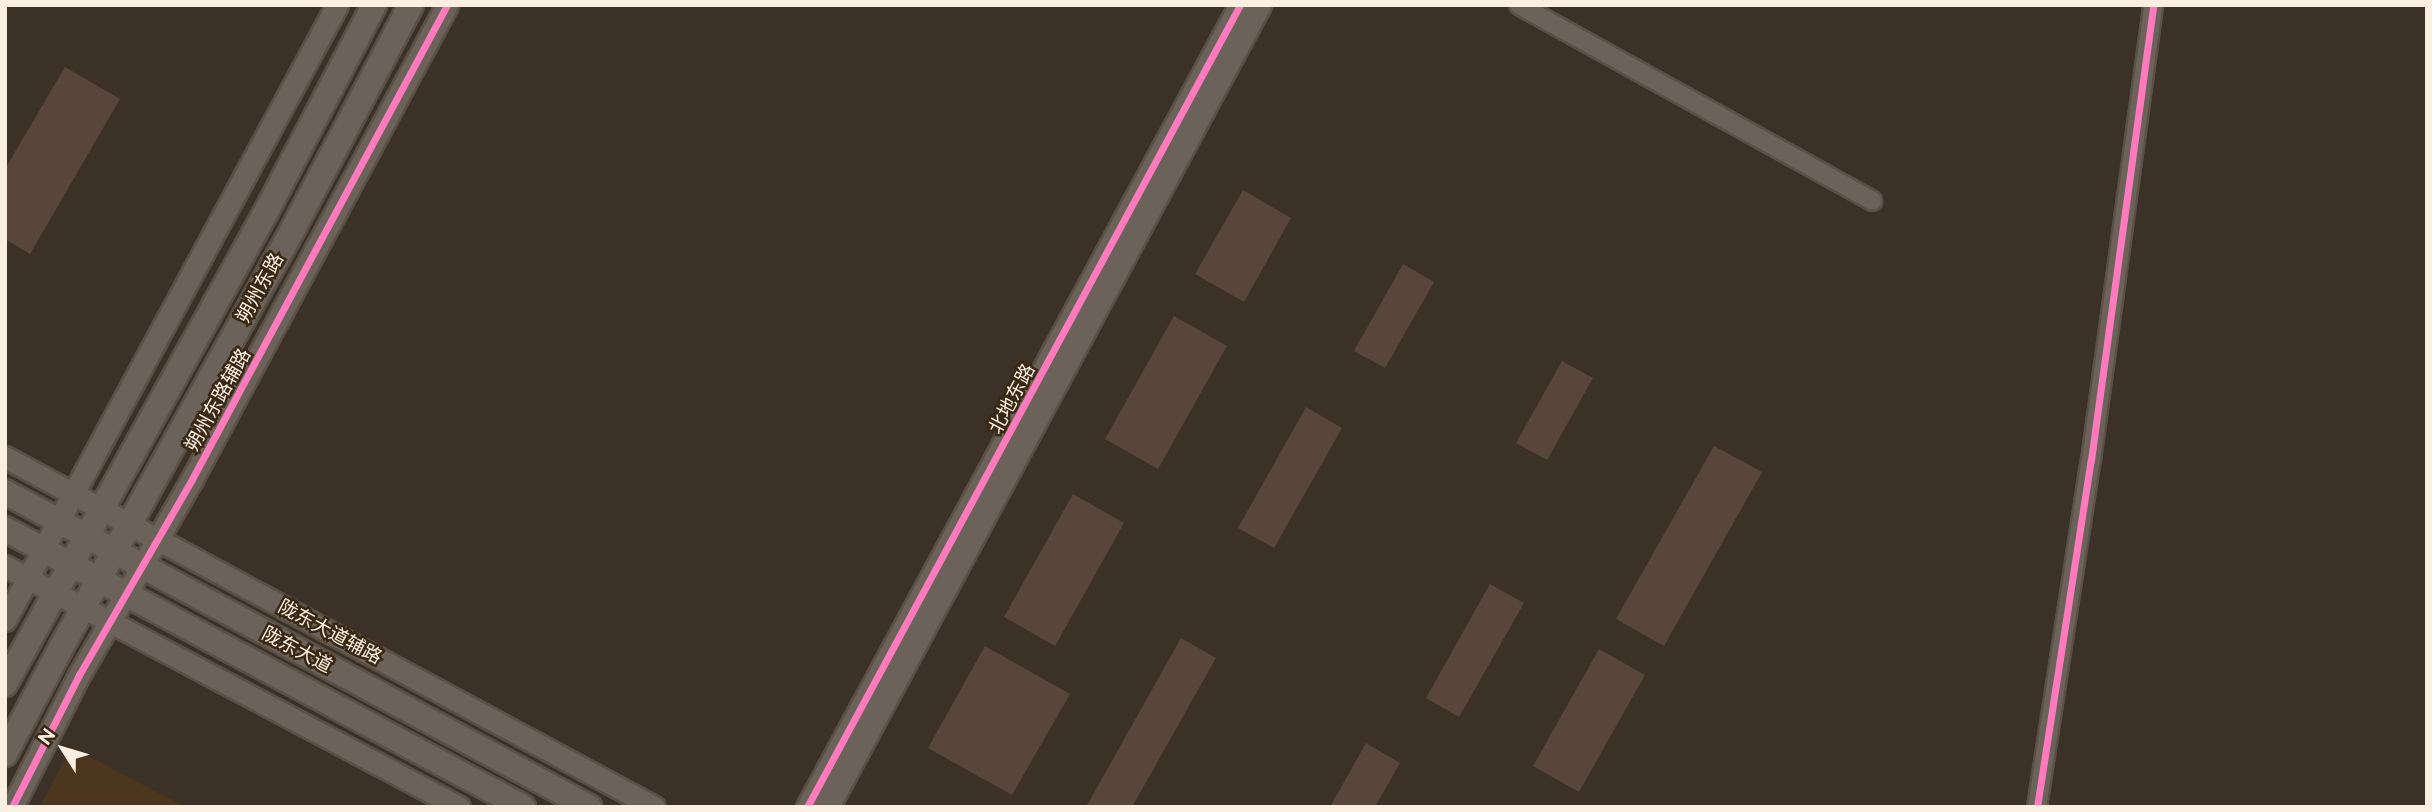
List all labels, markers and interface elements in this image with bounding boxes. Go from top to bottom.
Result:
street label: 朔州东路 [232,249,288,327]
street label: 朔州东路辅路 [180,345,256,455]
street label: 北地东路 [984,360,1040,438]
street label: 陇东大道辅路 [274,595,386,669]
street label: 陇东大道 [258,622,336,678]
north arrow [28,714,98,784]
text: N [33,724,59,749]

